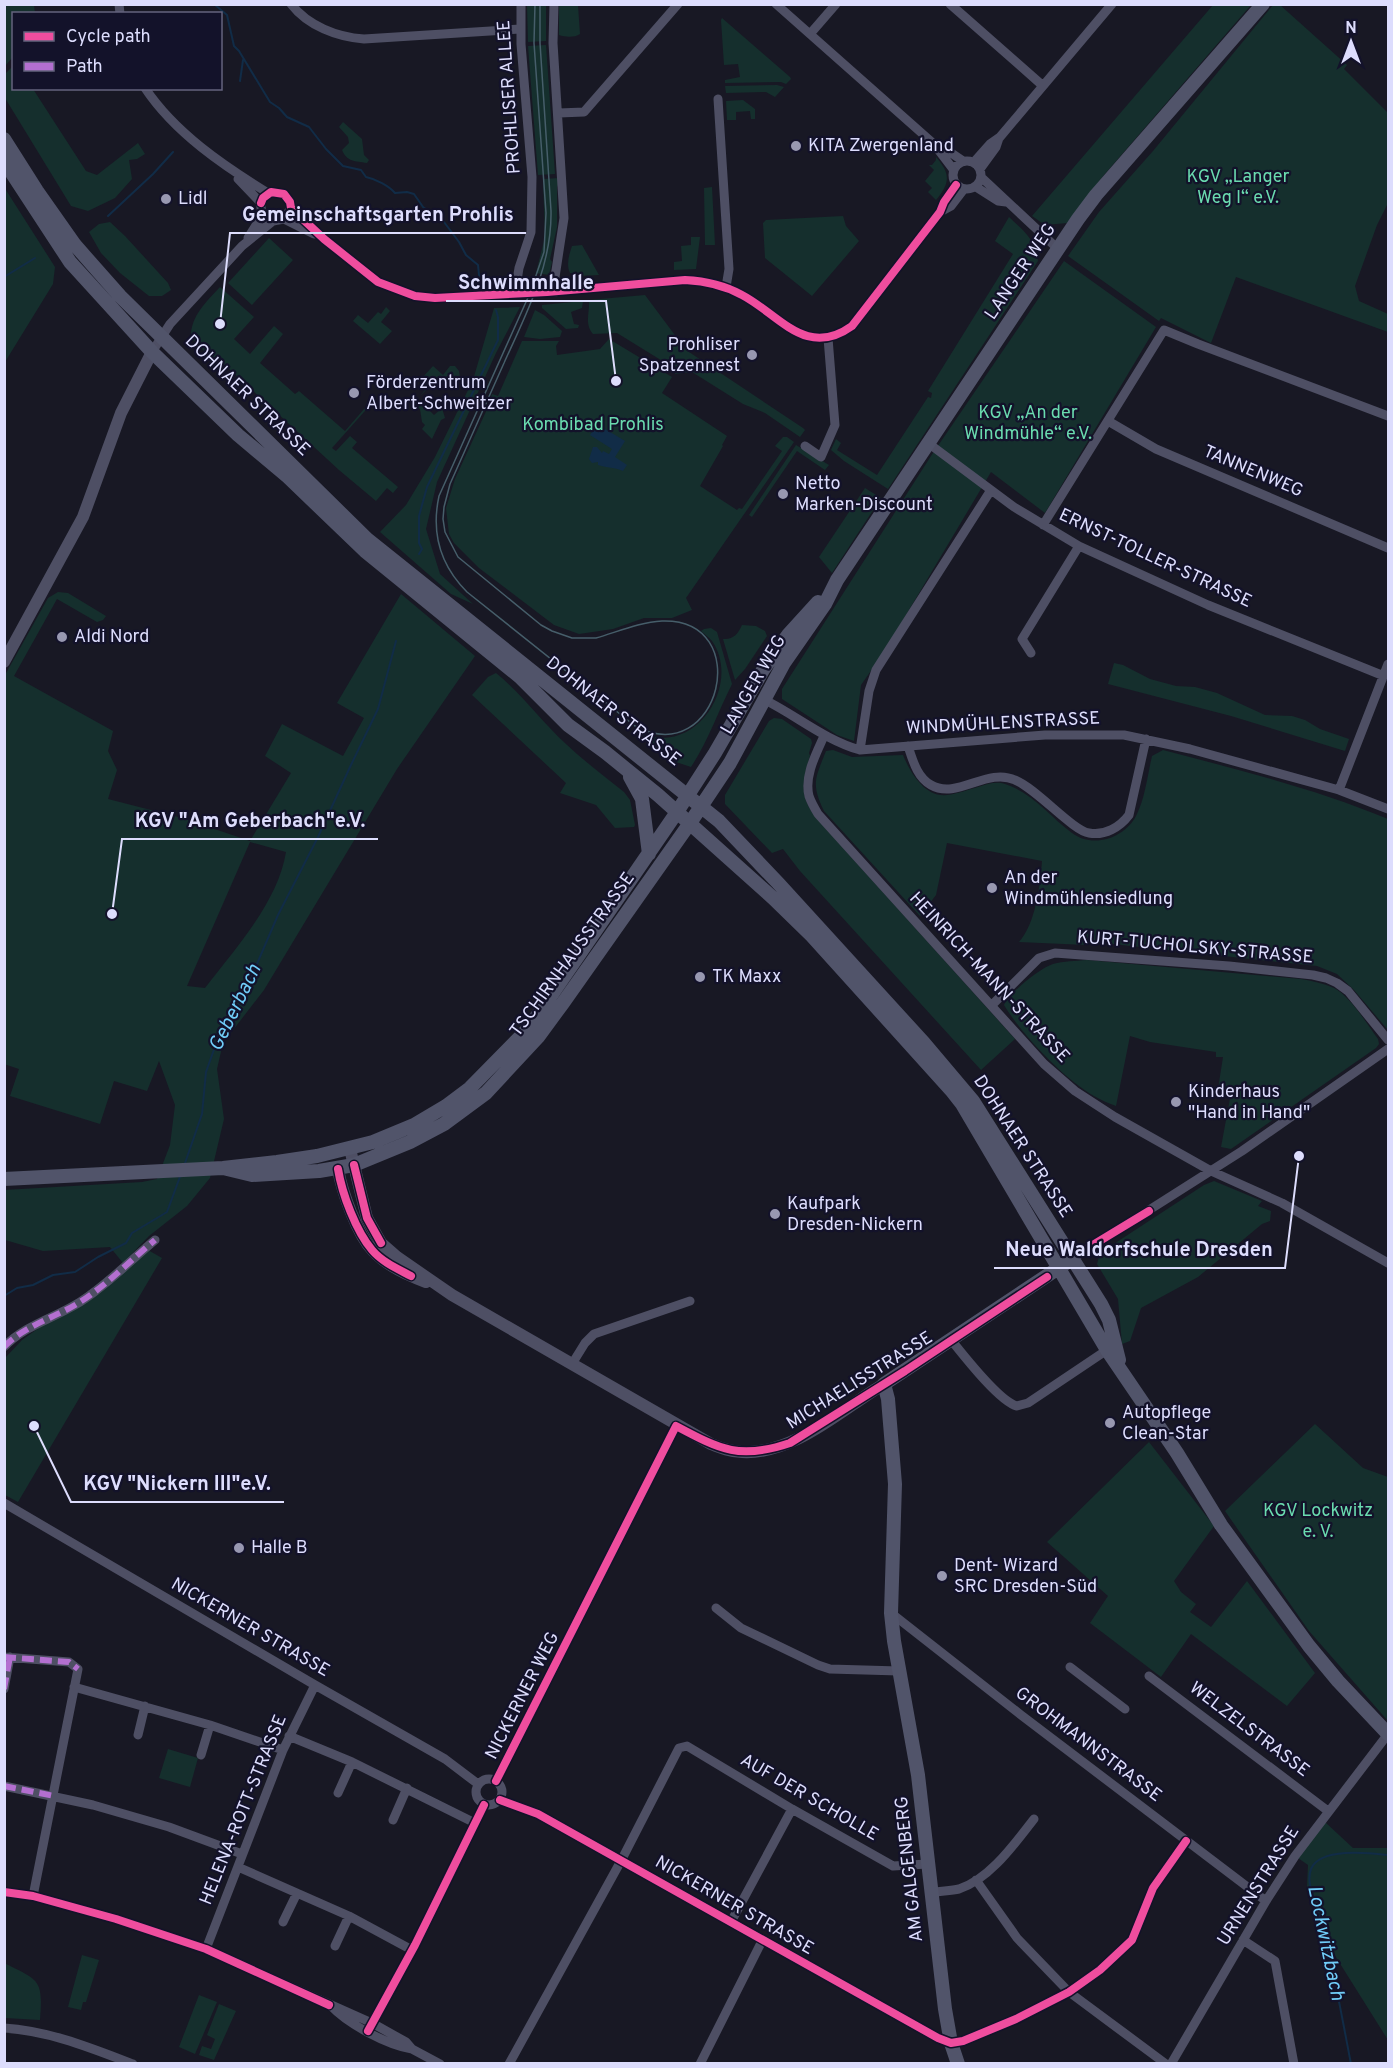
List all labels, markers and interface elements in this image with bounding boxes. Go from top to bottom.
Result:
legend [12,12,222,90]
north arrow [1321,12,1381,72]
street label: PROHLISER ALLEE [493,19,527,175]
text: N [1345,19,1357,39]
text: Cycle path [66,26,151,49]
text: Path [66,56,103,79]
place label: KITA Zwergenland [808,135,954,158]
marker: KITA Zwergenland [789,139,803,153]
park label: KGV „Langer Weg I“ e.V. [1186,166,1290,210]
place label: Lidl [178,188,207,211]
marker: Lidl [159,192,173,206]
callout: Gemeinschaftsgarten Prohlis [230,195,526,233]
text: Gemeinschaftsgarten Prohlis [242,203,514,229]
street label: LANGER WEG [980,219,1062,325]
callout: Schwimmhalle [446,263,606,301]
text: Schwimmhalle [458,271,594,297]
street label: DOHNAER STRASSE [179,330,315,462]
place label: Prohliser Spatzennest [639,334,740,378]
marker: Prohliser Spatzennest [745,348,759,362]
place label: Förderzentrum Albert-Schweitzer [366,372,512,416]
marker: Förderzentrum Albert-Schweitzer [347,386,361,400]
park label: KGV „An der Windmühle“ e.V. [964,402,1092,446]
park label: Kombibad Prohlis [522,414,664,437]
street label: TANNENWEG [1200,441,1306,503]
place label: Netto Marken-Discount [795,473,933,517]
marker: Netto Marken-Discount [776,487,790,501]
street label: ERNST-TOLLER-STRASSE [1055,504,1255,614]
place label: Aldi Nord [74,626,149,649]
marker: Aldi Nord [55,630,69,644]
street label: LANGER WEG [716,631,792,739]
street label: DOHNAER STRASSE [541,652,685,772]
street label: WINDMÜHLENSTRASSE [905,705,1101,741]
callout: KGV "Am Geberbach"e.V. [122,801,378,839]
text: KGV "Am Geberbach"e.V. [135,809,365,835]
place label: An der Windmühlensiedlung [1004,867,1173,911]
street label: TSCHIRNHAUSSTRASSE [505,868,641,1042]
marker: An der Windmühlensiedlung [985,881,999,895]
street label: HEINRICH-MANN-STRASSE [904,888,1074,1068]
street label: KURT-TUCHOLSKY-STRASSE [1076,926,1314,970]
water label: Geberbach [204,960,268,1056]
place label: TK Maxx [712,966,781,989]
marker: TK Maxx [693,970,707,984]
street label: DOHNAER STRASSE [967,1071,1077,1223]
place label: Kinderhaus "Hand in Hand" [1188,1081,1310,1125]
marker: Kinderhaus "Hand in Hand" [1169,1095,1183,1109]
place label: Kaufpark Dresden-Nickern [787,1193,923,1237]
marker: Kaufpark Dresden-Nickern [768,1207,782,1221]
callout: Neue Waldorfschule Dresden [994,1230,1285,1268]
text: Neue Waldorfschule Dresden [1005,1238,1273,1264]
street label: MICHAELISSTRASSE [783,1327,937,1435]
place label: Autopflege Clean-Star [1122,1402,1211,1446]
marker: Autopflege Clean-Star [1103,1416,1117,1430]
callout: KGV "Nickern III"e.V. [71,1464,284,1502]
text: KGV "Nickern III"e.V. [83,1472,271,1498]
park label: KGV Lockwitz e. V. [1263,1500,1373,1544]
place label: Halle B [251,1537,308,1560]
marker: Halle B [232,1541,246,1555]
place label: Dent- Wizard SRC Dresden-Süd [954,1555,1097,1599]
marker: Dent- Wizard SRC Dresden-Süd [935,1569,949,1583]
street label: NICKERNER STRASSE [166,1573,334,1683]
street label: NICKERNER WEG [481,1628,565,1764]
street label: WELZELSTRASSE [1184,1677,1314,1783]
street label: GROHMANNSTRASSE [1010,1682,1166,1808]
street label: HELENA-ROTT-STRASSE [195,1711,293,1909]
street label: AUF DER SCHOLLE [736,1749,882,1847]
street label: AM GALGENBERG [891,1795,929,1943]
street label: URNENSTRASSE [1213,1822,1305,1950]
street label: NICKERNER STRASSE [650,1851,818,1961]
water label: Lockwitzbach [1300,1883,1350,2003]

